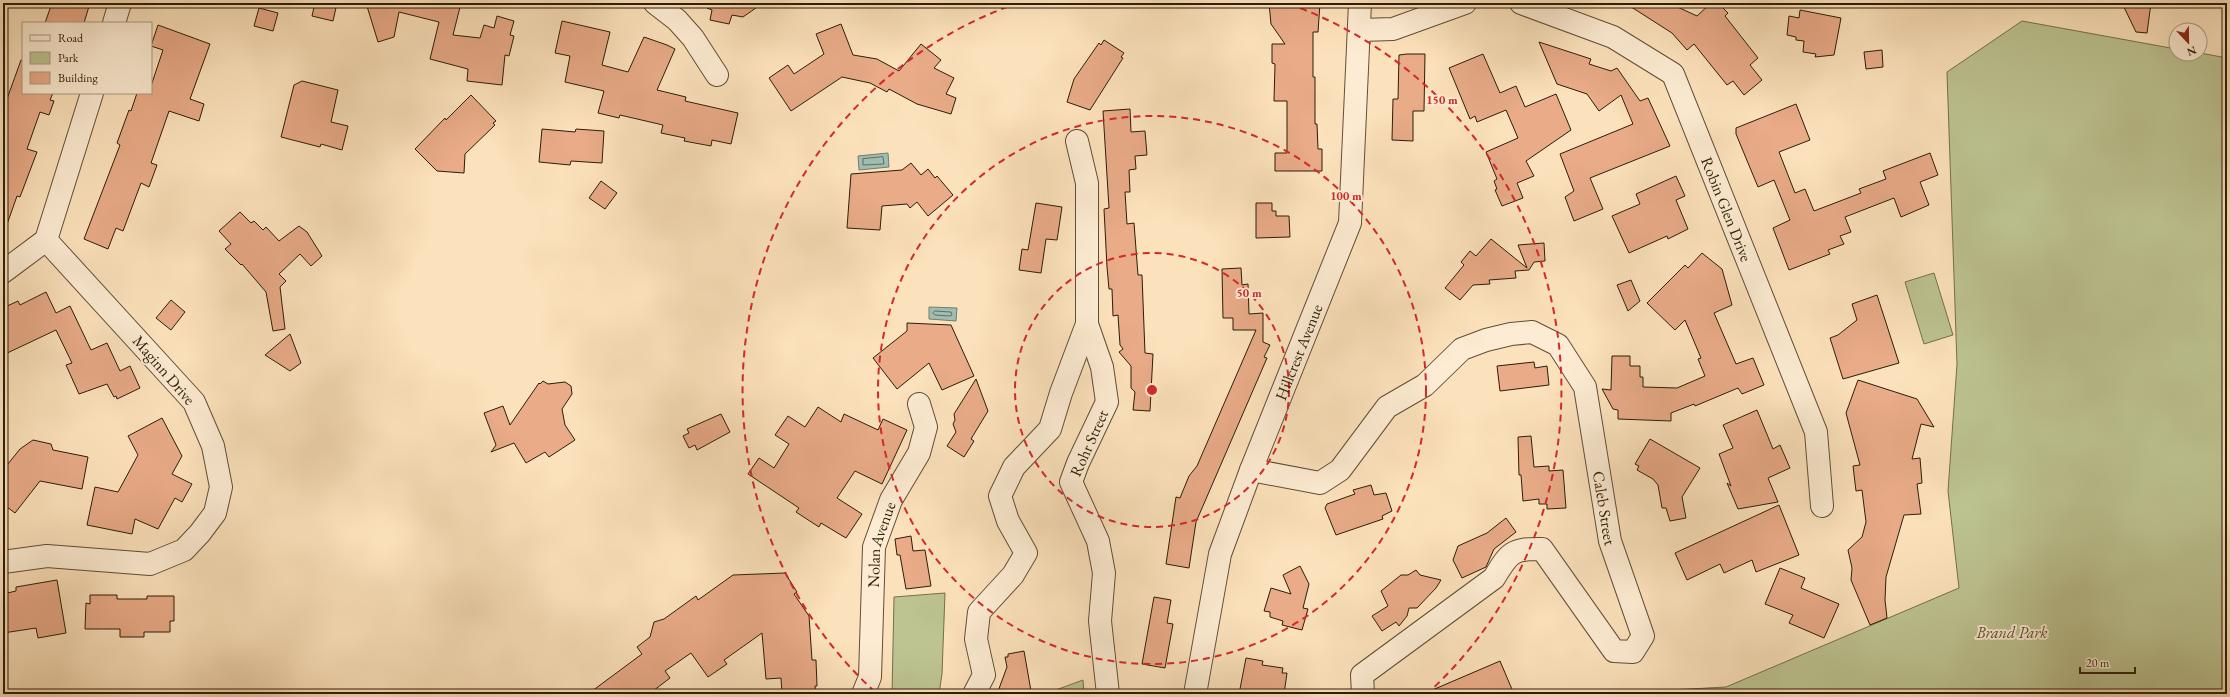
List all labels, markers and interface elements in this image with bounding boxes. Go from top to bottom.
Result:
legend [22,22,152,94]
north arrow [2168,22,2208,62]
text: Road [58,30,84,46]
text: N [2185,43,2198,59]
text: Park [58,50,79,66]
text: Building [58,70,99,86]
text: 150 m [1426,92,1458,108]
street label: Robin Glen Drive [1697,154,1757,264]
text: 100 m [1330,188,1362,204]
text: 50 m [1236,285,1262,301]
street label: Hillcrest Avenue [1270,301,1327,403]
street label: Maginn Drive [128,331,200,409]
centre of rings [1145,383,1159,397]
street label: Rohr Street [1065,406,1113,480]
street label: Caleb Street [1588,469,1621,548]
street label: Nolan Avenue [862,499,900,588]
park label: Brand Park [1975,622,2048,643]
scale bar [2080,649,2135,675]
text: 20 m [2086,655,2110,671]

